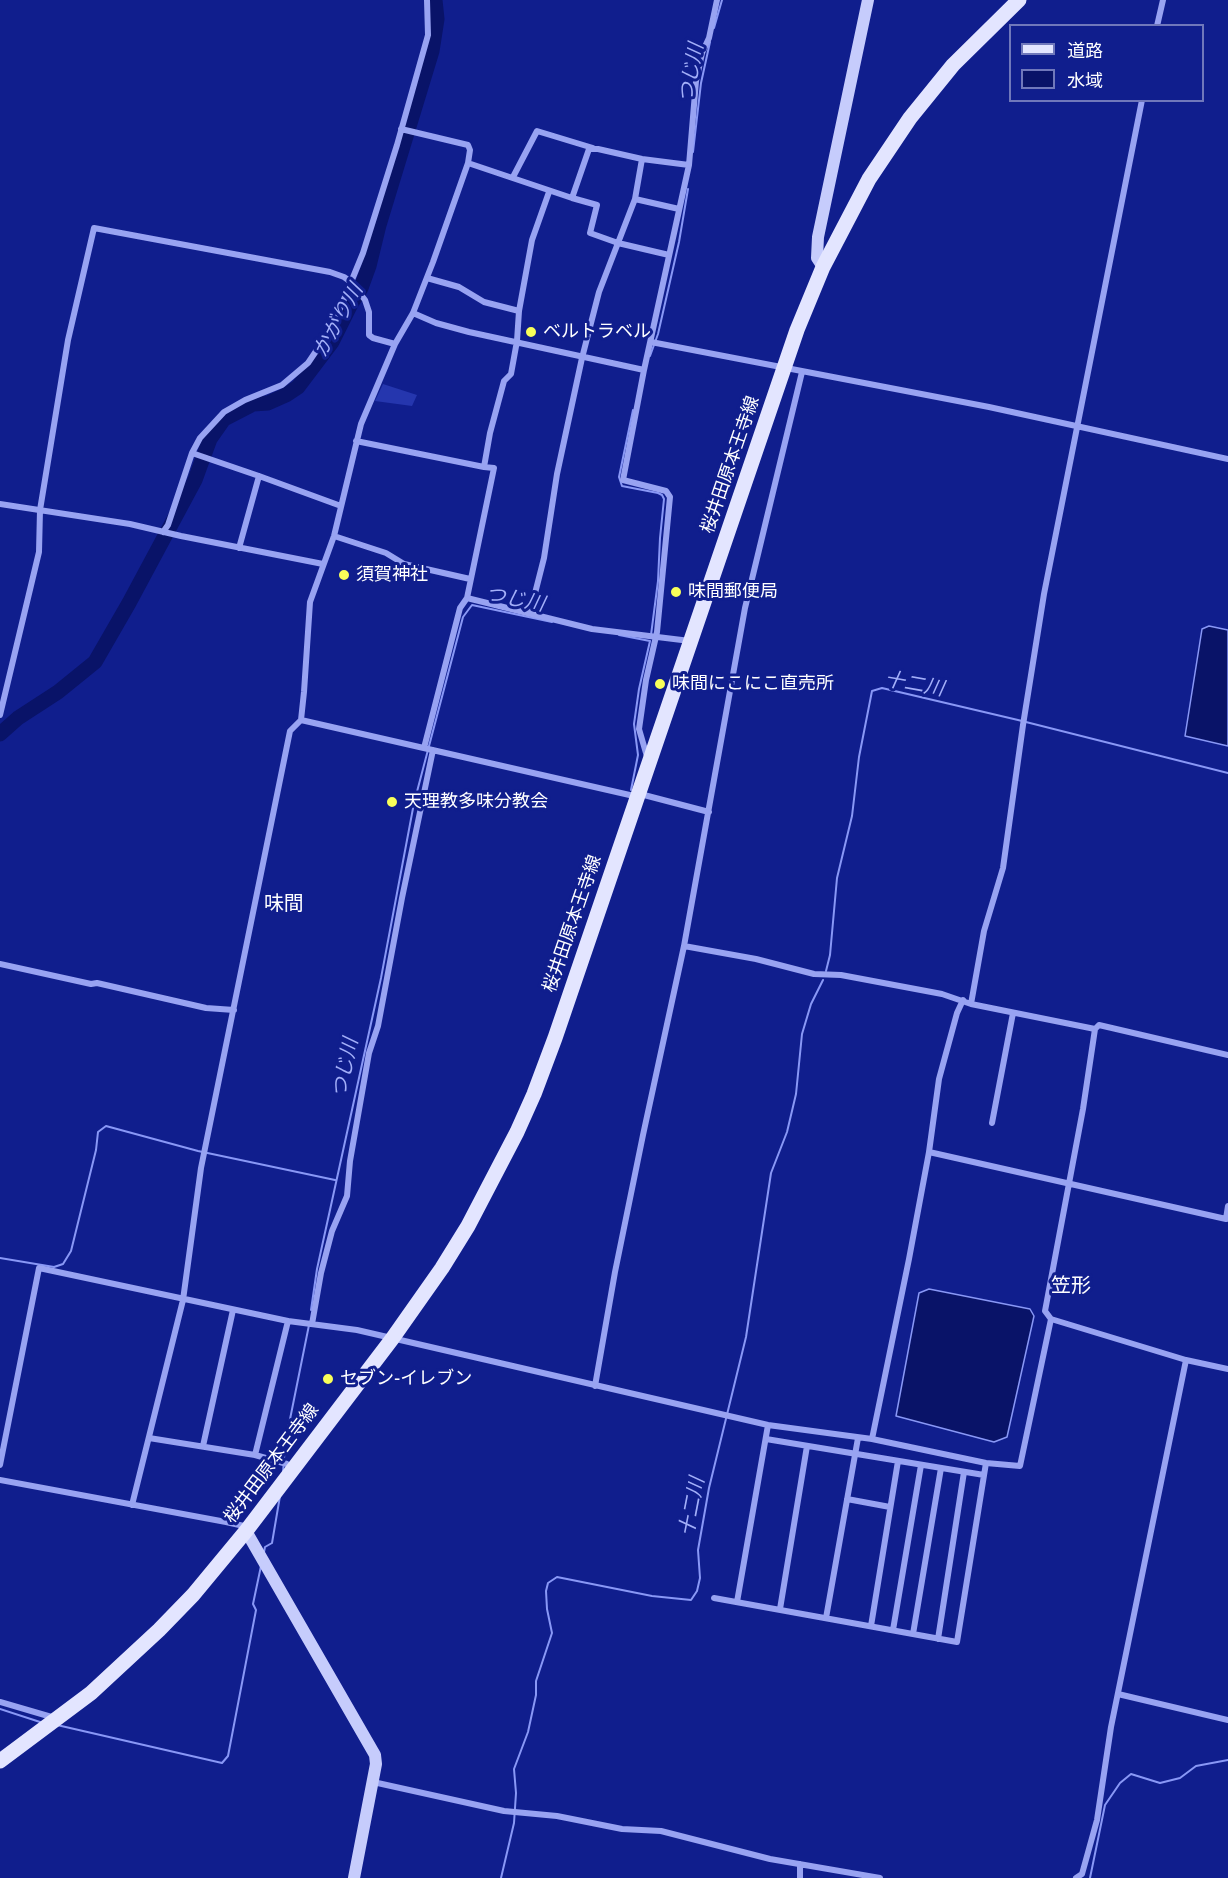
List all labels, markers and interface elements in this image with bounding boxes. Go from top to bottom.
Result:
legend [1009,24,1204,102]
text: 道路 [1067,40,1103,62]
water label: つじ川 [674,41,710,105]
text: 水域 [1067,70,1103,92]
water label: かがり川 [309,280,369,362]
place label: ベルトラベル [543,321,651,343]
marker: ベルトラベル [524,325,538,339]
street label: 桜井田原本王寺線 [697,393,765,537]
place label: 須賀神社 [356,564,428,586]
marker: 須賀神社 [337,568,351,582]
place label: 味間郵便局 [688,581,778,603]
water label: つじ川 [483,582,547,618]
marker: 味間郵便局 [669,585,683,599]
water label: 十二川 [882,668,946,702]
place label: 味間にこにこ直売所 [672,673,834,695]
marker: 味間にこにこ直売所 [653,677,667,691]
place label: 天理教多味分教会 [404,791,548,813]
marker: 天理教多味分教会 [385,795,399,809]
street label: 桜井田原本王寺線 [539,852,607,996]
district label: 味間 [264,893,304,917]
water label: つじ川 [328,1036,364,1100]
district label: 笠形 [1051,1275,1091,1299]
place label: セブン-イレブン [340,1368,472,1390]
marker: セブン-イレブン [321,1372,335,1386]
street label: 桜井田原本王寺線 [220,1400,324,1528]
water label: 十二川 [675,1475,711,1539]

